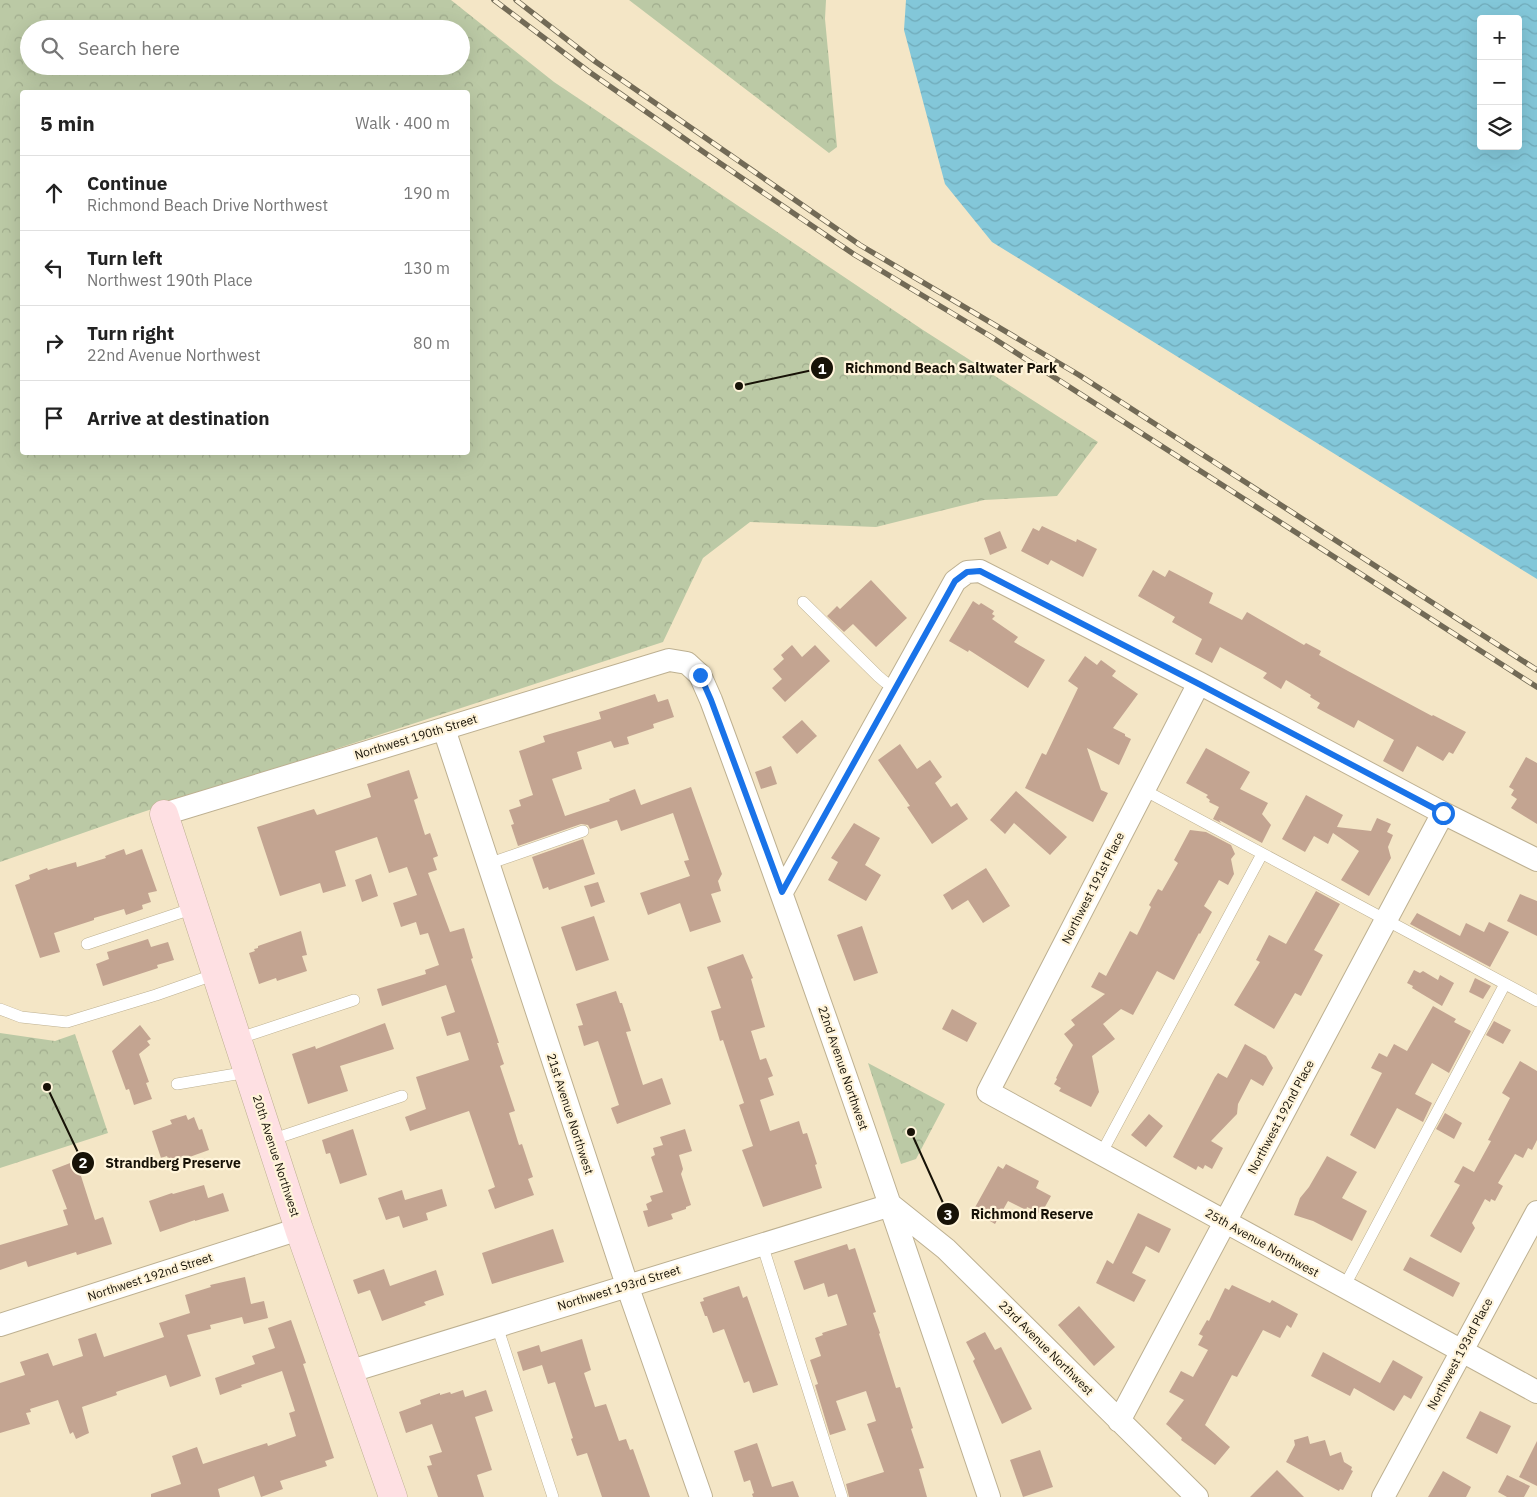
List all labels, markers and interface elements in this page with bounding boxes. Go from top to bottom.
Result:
map controls [1477,15,1522,150]
button: + [1477,15,1522,60]
search box [20,20,470,75]
icon: search [38,34,66,62]
text: Search here [78,36,180,60]
button: − [1477,60,1522,105]
button: layers [1477,105,1522,150]
text: 5 min [40,109,95,137]
text: Walk · 400 m [355,113,450,133]
text: Continue [87,171,167,195]
icon: ahead [40,179,68,207]
text: 190 m [403,183,450,203]
text: Richmond Beach Drive Northwest [87,195,328,215]
text: Turn left [87,246,163,270]
icon: left [40,254,68,282]
text: 130 m [403,258,450,278]
text: Northwest 190th Place [87,270,253,290]
text: Turn right [87,321,174,345]
icon: right [40,329,68,357]
text: 80 m [413,333,450,353]
text: 22nd Avenue Northwest [87,345,261,365]
callout: Richmond Beach Saltwater Park [809,354,1067,383]
text: 1 [817,359,827,378]
text: Richmond Beach Saltwater Park [845,359,1058,377]
icon: arrive [40,404,68,432]
text: Arrive at destination [87,406,270,430]
route end [689,664,712,687]
street label: Northwest 190th Street [353,711,479,762]
route start [1432,802,1455,825]
street label: Northwest 191st Place [1058,829,1127,946]
street label: 22nd Avenue Northwest [815,1004,872,1132]
street label: 21st Avenue Northwest [544,1051,597,1176]
street label: Northwest 192nd Place [1244,1057,1317,1176]
street label: 20th Avenue Northwest [250,1093,303,1219]
callout: Strandberg Preserve [70,1149,251,1178]
text: 2 [78,1153,88,1172]
text: Strandberg Preserve [105,1154,241,1172]
callout: Richmond Reserve [935,1200,1103,1229]
text: 3 [943,1205,953,1224]
text: Richmond Reserve [971,1205,1093,1223]
street label: 25th Avenue Northwest [1203,1205,1322,1280]
street label: Northwest 192nd Street [86,1249,214,1304]
street label: Northwest 193rd Street [556,1262,682,1313]
street label: Northwest 193rd Place [1424,1295,1496,1412]
street label: 23rd Avenue Northwest [996,1297,1097,1398]

